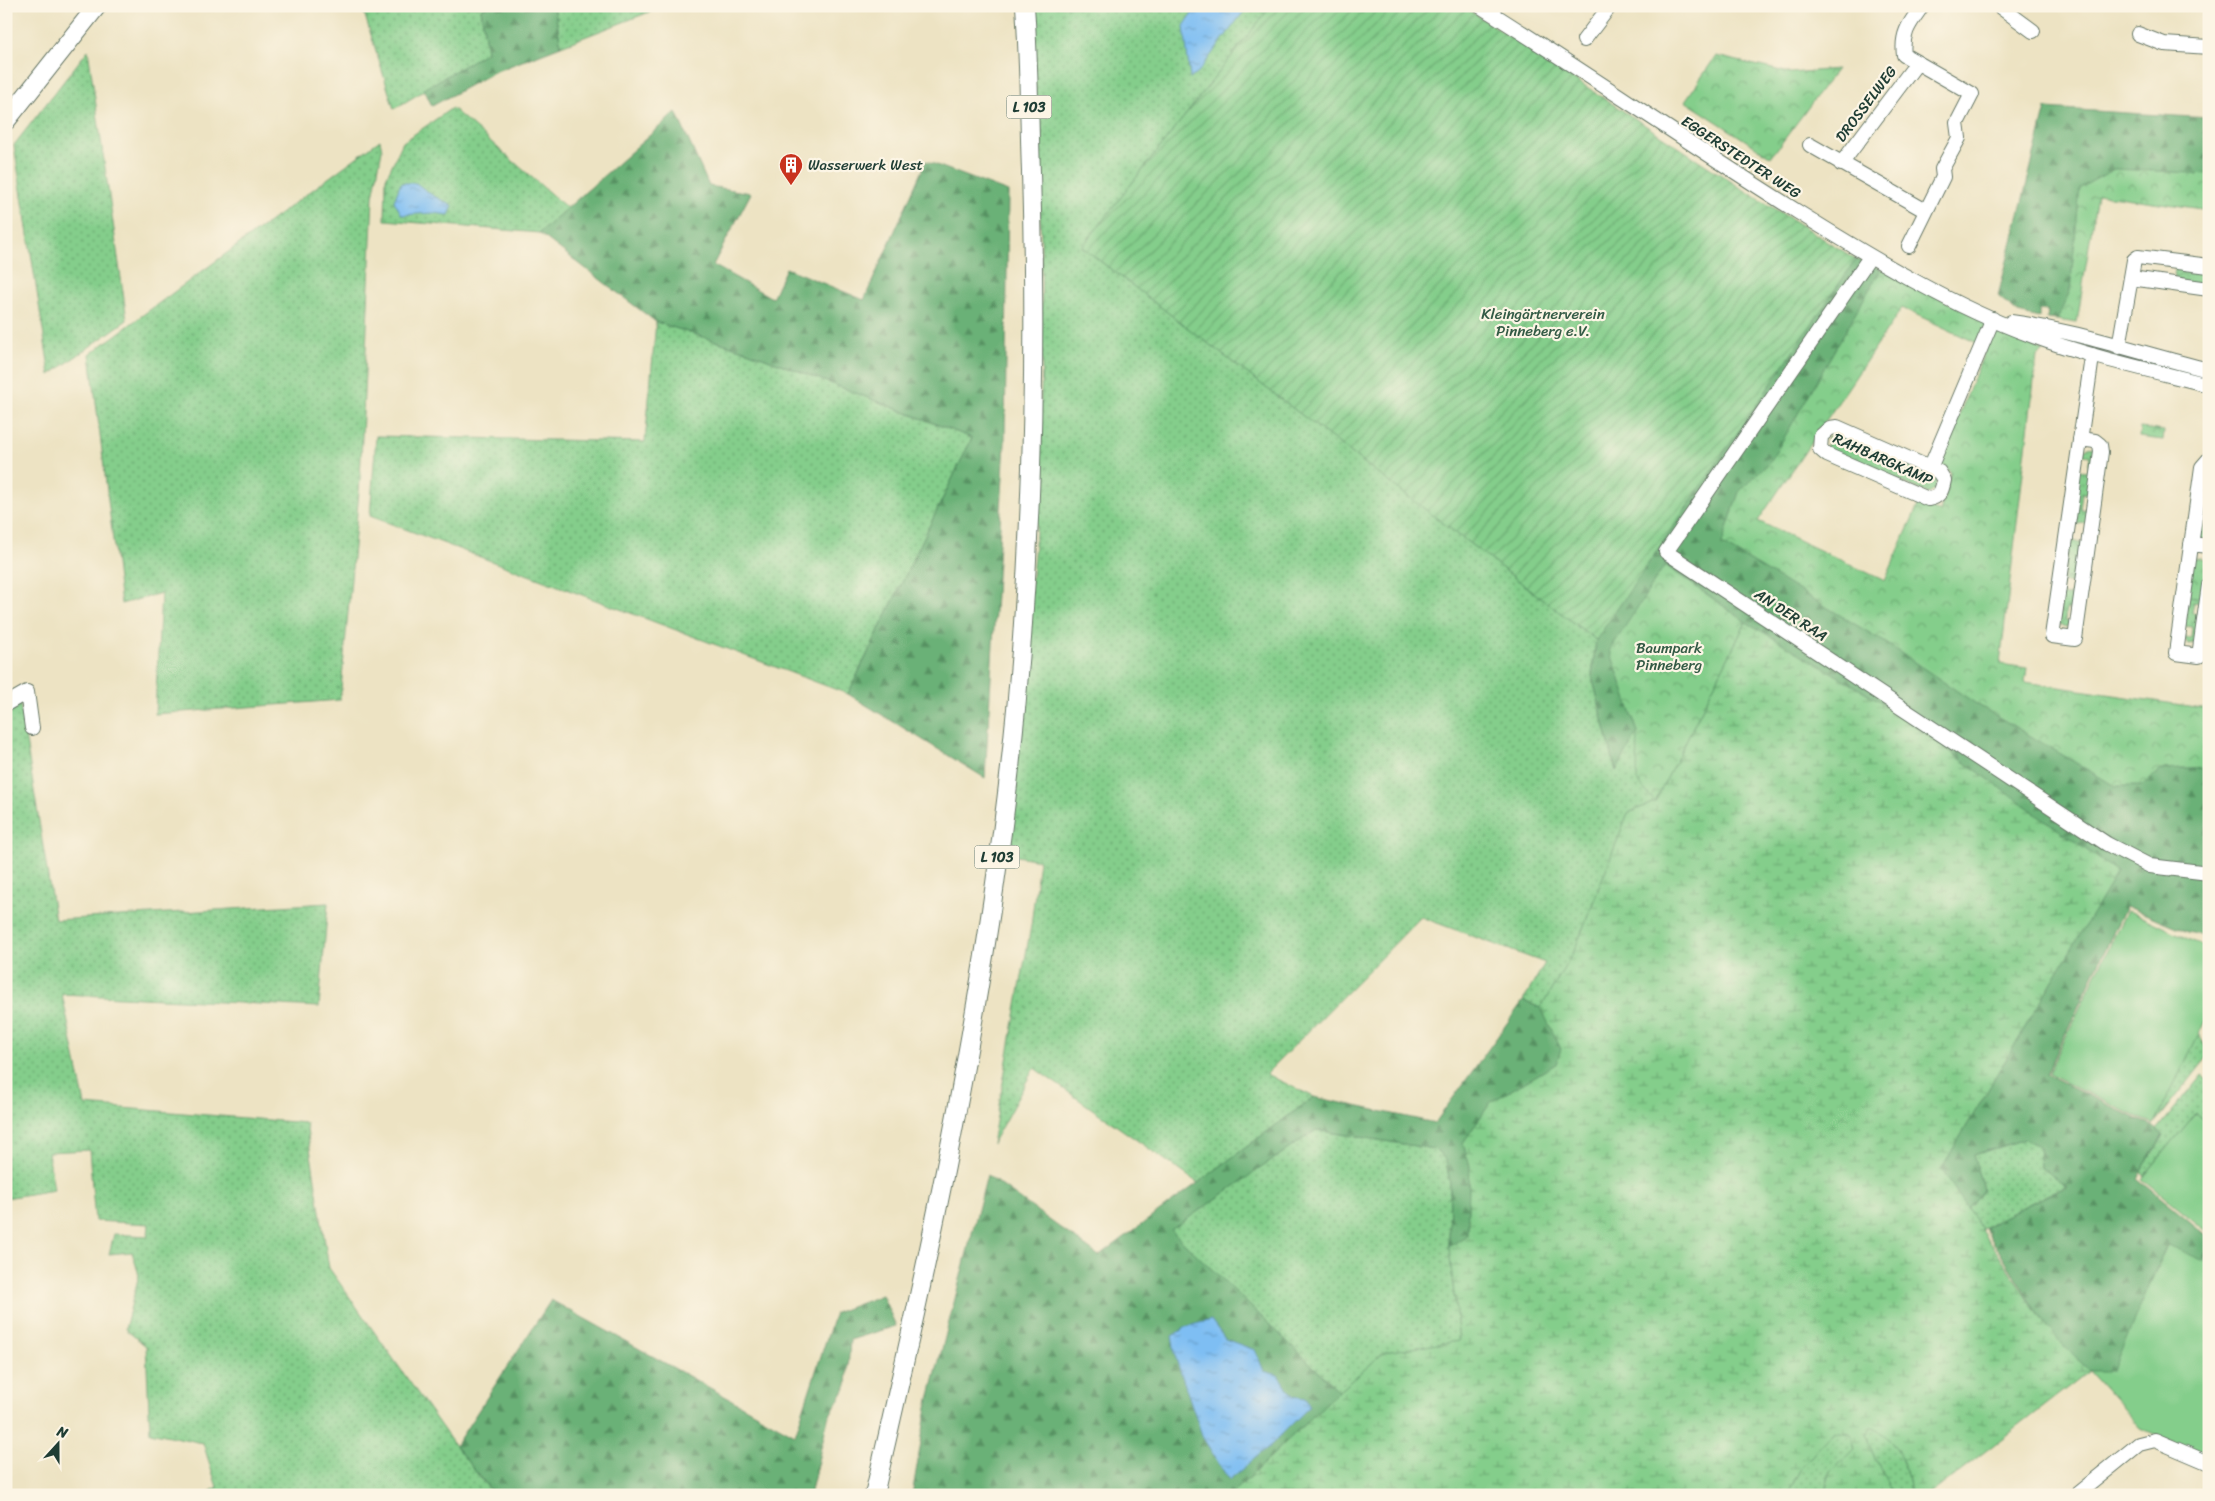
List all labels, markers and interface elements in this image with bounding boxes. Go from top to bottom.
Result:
street label: DROSSELWEG [1828,60,1904,148]
road number: L 103 [1006,95,1052,118]
street label: EGGERSTEDTER WEG [1676,108,1807,206]
building icon: Wasserwerk West [778,152,804,186]
place label: Wasserwerk West [808,152,924,178]
park label: Kleingärtnerverein Pinneberg e.V. [1481,301,1605,344]
street label: RAHBARGKAMP [1829,425,1937,493]
street label: AN DER RAA [1748,581,1833,648]
park label: Baumpark Pinneberg [1636,635,1703,678]
road number: L 103 [974,846,1020,869]
north arrow [32,1418,82,1468]
text: N [53,1419,72,1446]

